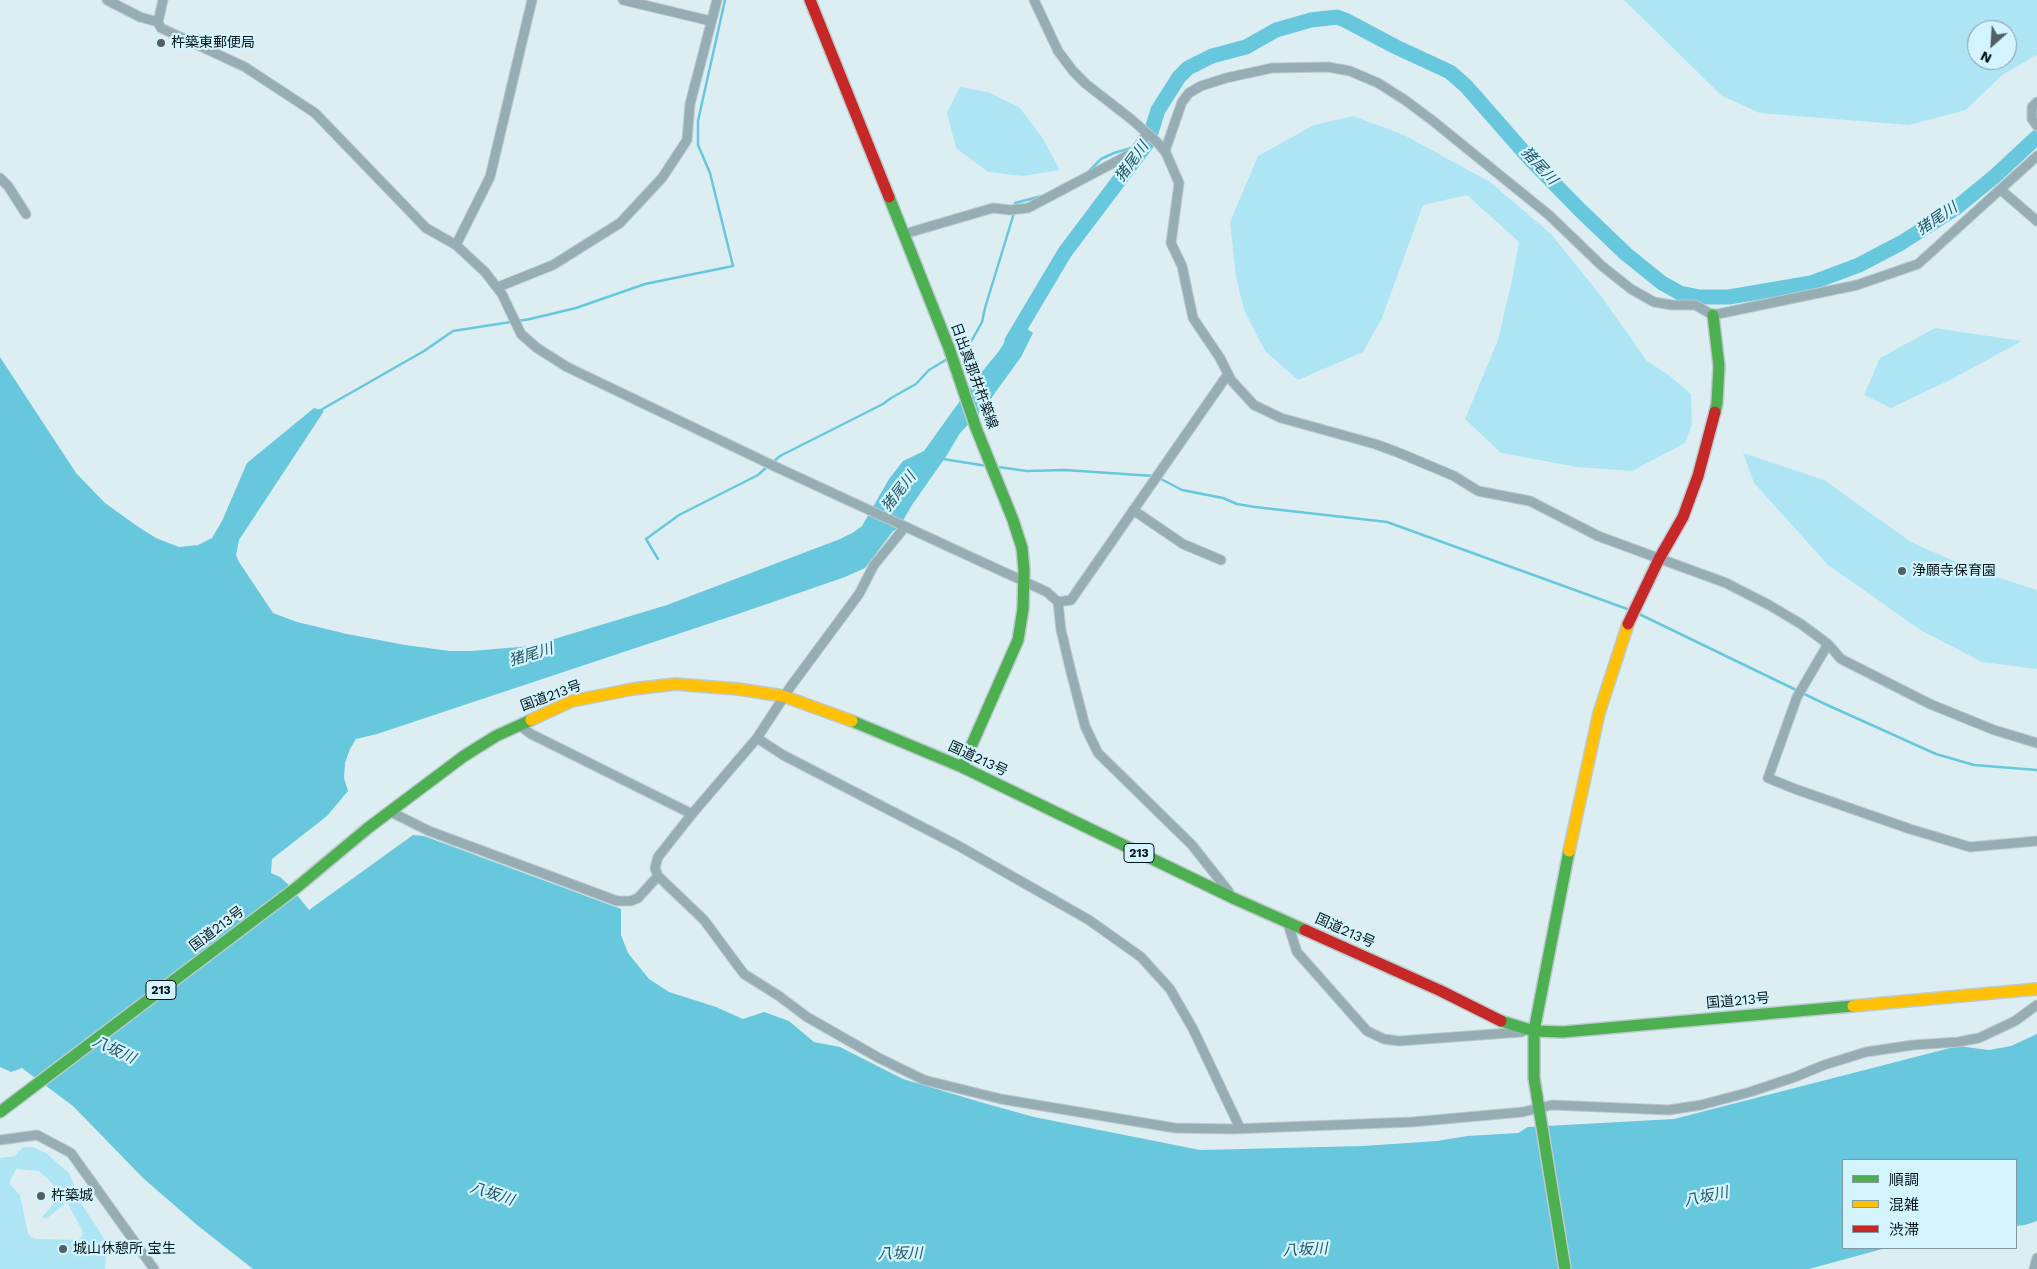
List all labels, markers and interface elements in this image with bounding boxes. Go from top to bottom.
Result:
north arrow [1967,20,2017,70]
place label: 杵築東郵便局 [171,35,255,51]
marker: 杵築東郵便局 [155,37,167,49]
text: N [1978,48,1994,67]
water label: 猪尾川 [1111,139,1153,185]
water label: 猪尾川 [1517,143,1561,189]
water label: 猪尾川 [1913,199,1961,239]
street label: 日出真那井杵築線 [947,321,1001,431]
water label: 猪尾川 [878,469,920,515]
place label: 浄願寺保育園 [1912,563,1996,579]
marker: 浄願寺保育園 [1896,565,1908,577]
water label: 猪尾川 [507,640,555,670]
street label: 国道213号 [518,677,584,715]
street label: 国道213号 [946,738,1010,780]
road number: 213 [1124,844,1154,862]
street label: 国道213号 [186,903,248,955]
street label: 国道213号 [1312,910,1378,952]
road number: 213 [146,980,176,1000]
street label: 国道213号 [1705,990,1771,1012]
water label: 八坂川 [90,1032,138,1068]
legend [1842,1159,2017,1249]
text: 順調 [1889,1171,1919,1189]
water label: 八坂川 [468,1178,516,1210]
water label: 八坂川 [1682,1184,1730,1210]
place label: 杵築城 [51,1188,93,1204]
marker: 杵築城 [35,1190,47,1202]
text: 混雑 [1889,1196,1919,1214]
text: 渋滞 [1889,1221,1919,1239]
water label: 八坂川 [1282,1240,1328,1260]
place label: 城山休憩所 宝生 [73,1241,176,1257]
marker: 城山休憩所 宝生 [57,1243,69,1255]
water label: 八坂川 [877,1245,923,1263]

